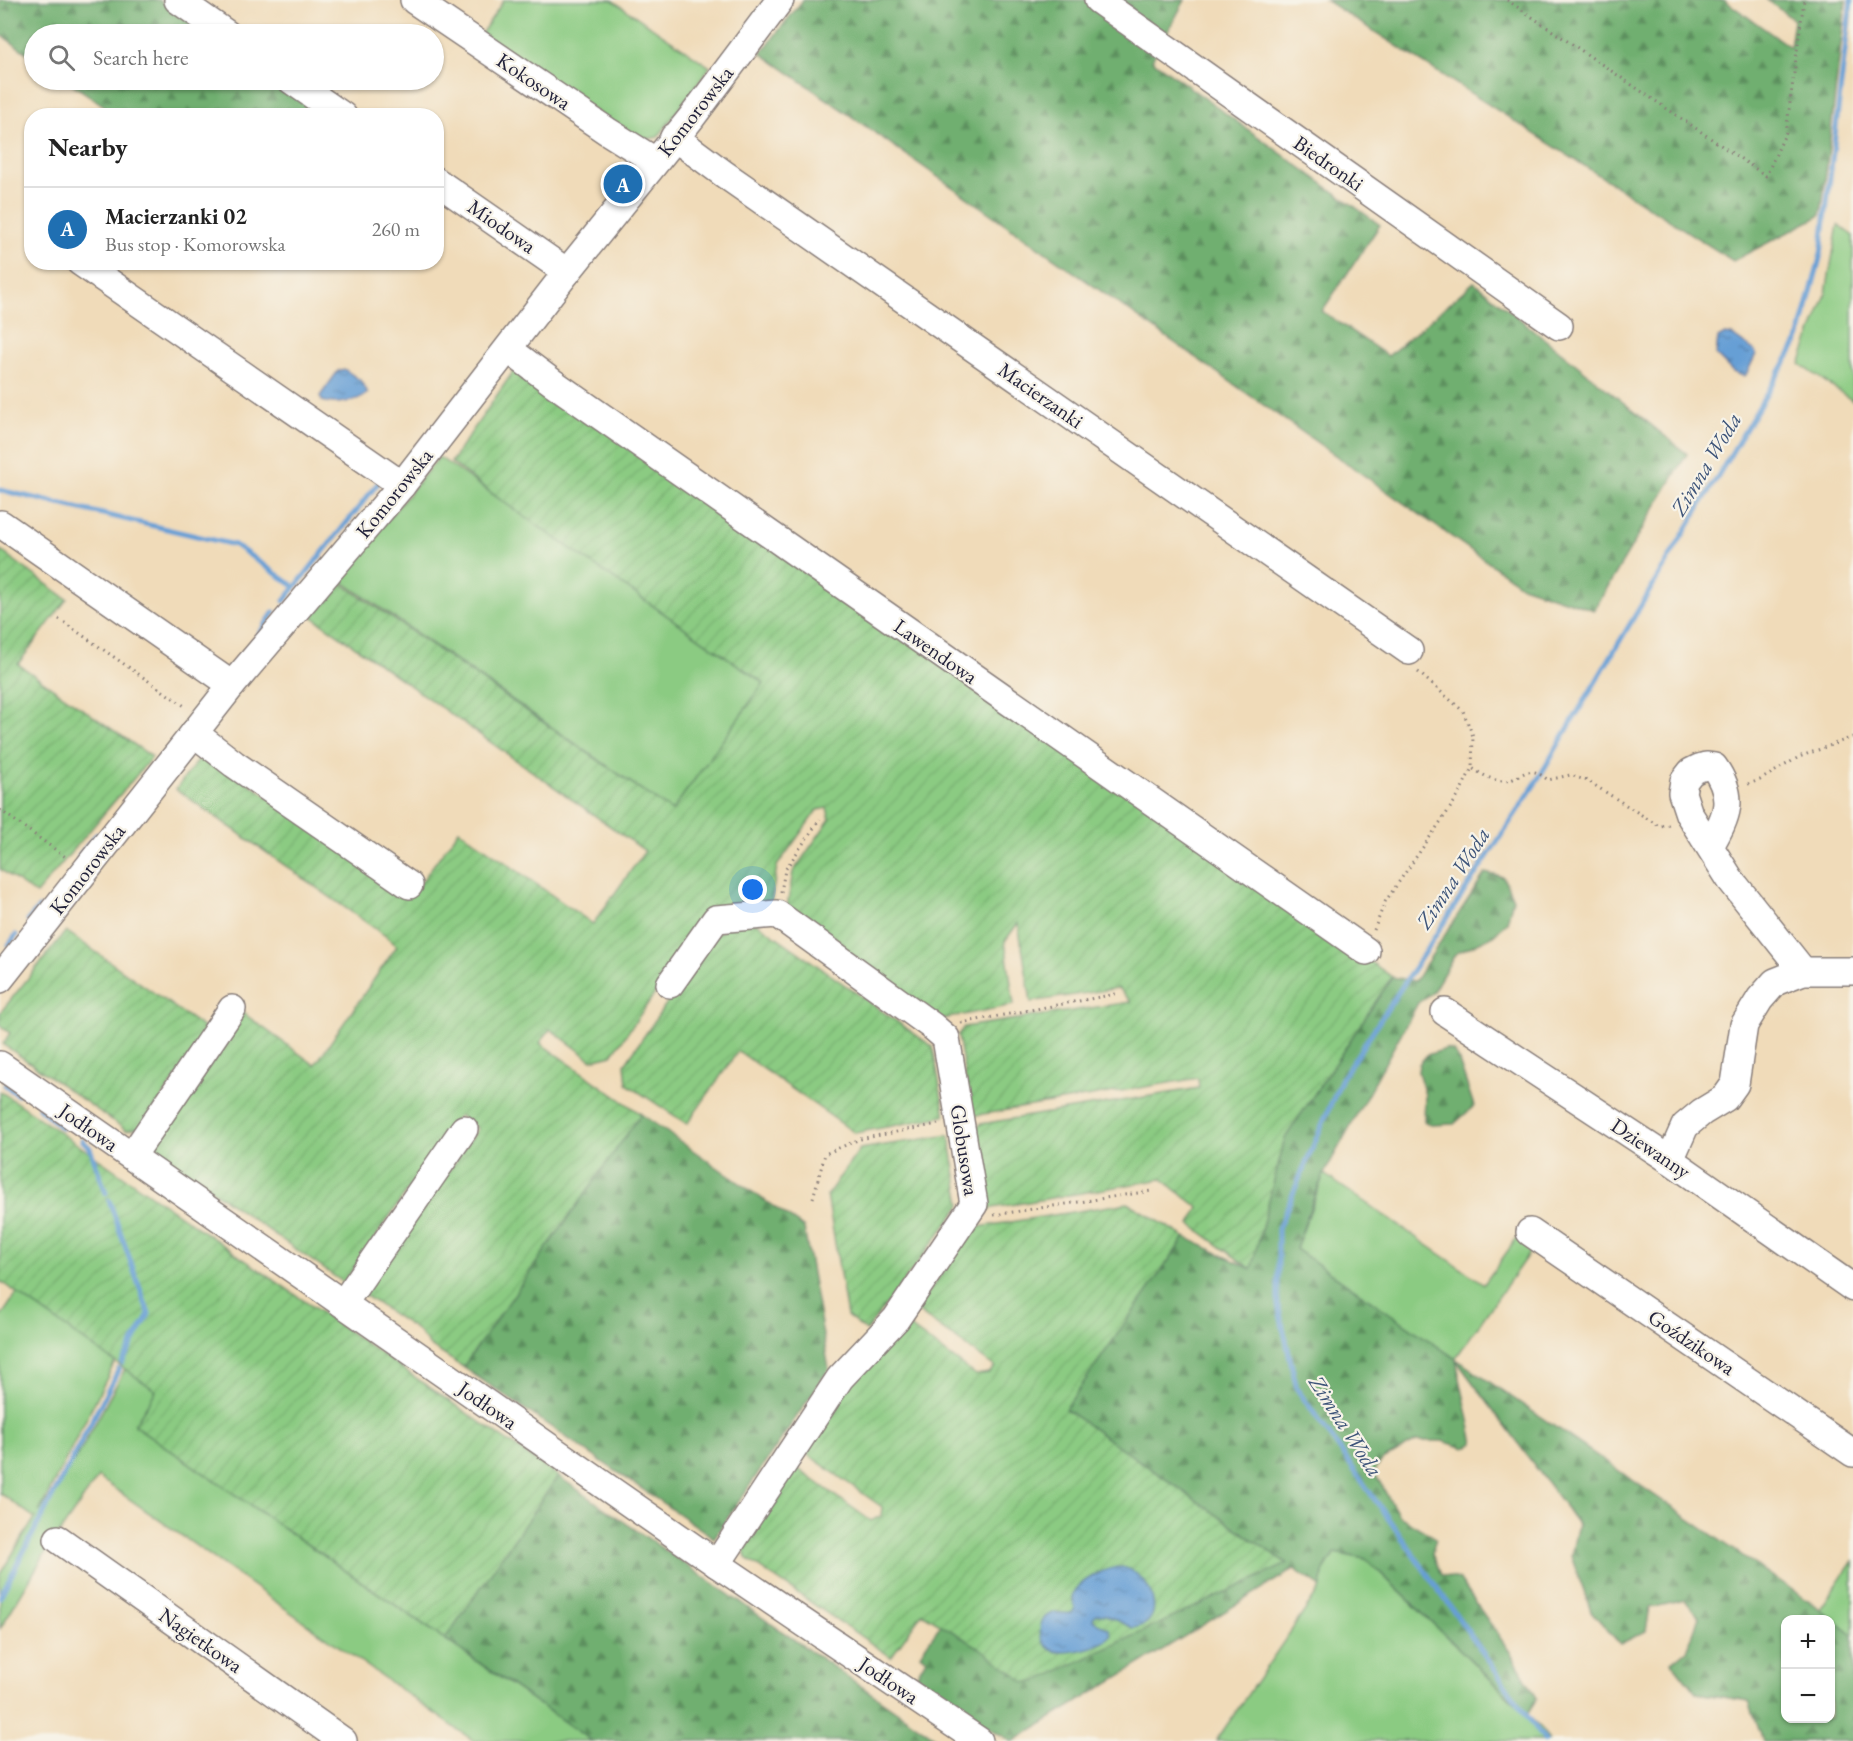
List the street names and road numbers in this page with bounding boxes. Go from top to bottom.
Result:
street label: Kokosowa [492,46,577,116]
street label: Komorowska [651,60,739,162]
street label: Biedronki [1289,129,1369,197]
street label: Miodowa [462,193,542,260]
street label: Macierzanki [993,356,1089,434]
street label: Komorowska [350,442,439,543]
street label: Lawendowa [889,612,984,690]
street label: Komorowska [43,818,131,920]
street label: Jodłowa [52,1096,125,1158]
street label: Globusowa [944,1102,986,1198]
street label: Dziewanny [1606,1112,1697,1185]
street label: Goździkowa [1643,1303,1741,1381]
street label: Jodłowa [451,1374,524,1436]
street label: Nagietkowa [154,1601,249,1679]
street label: Jodłowa [852,1649,925,1710]

